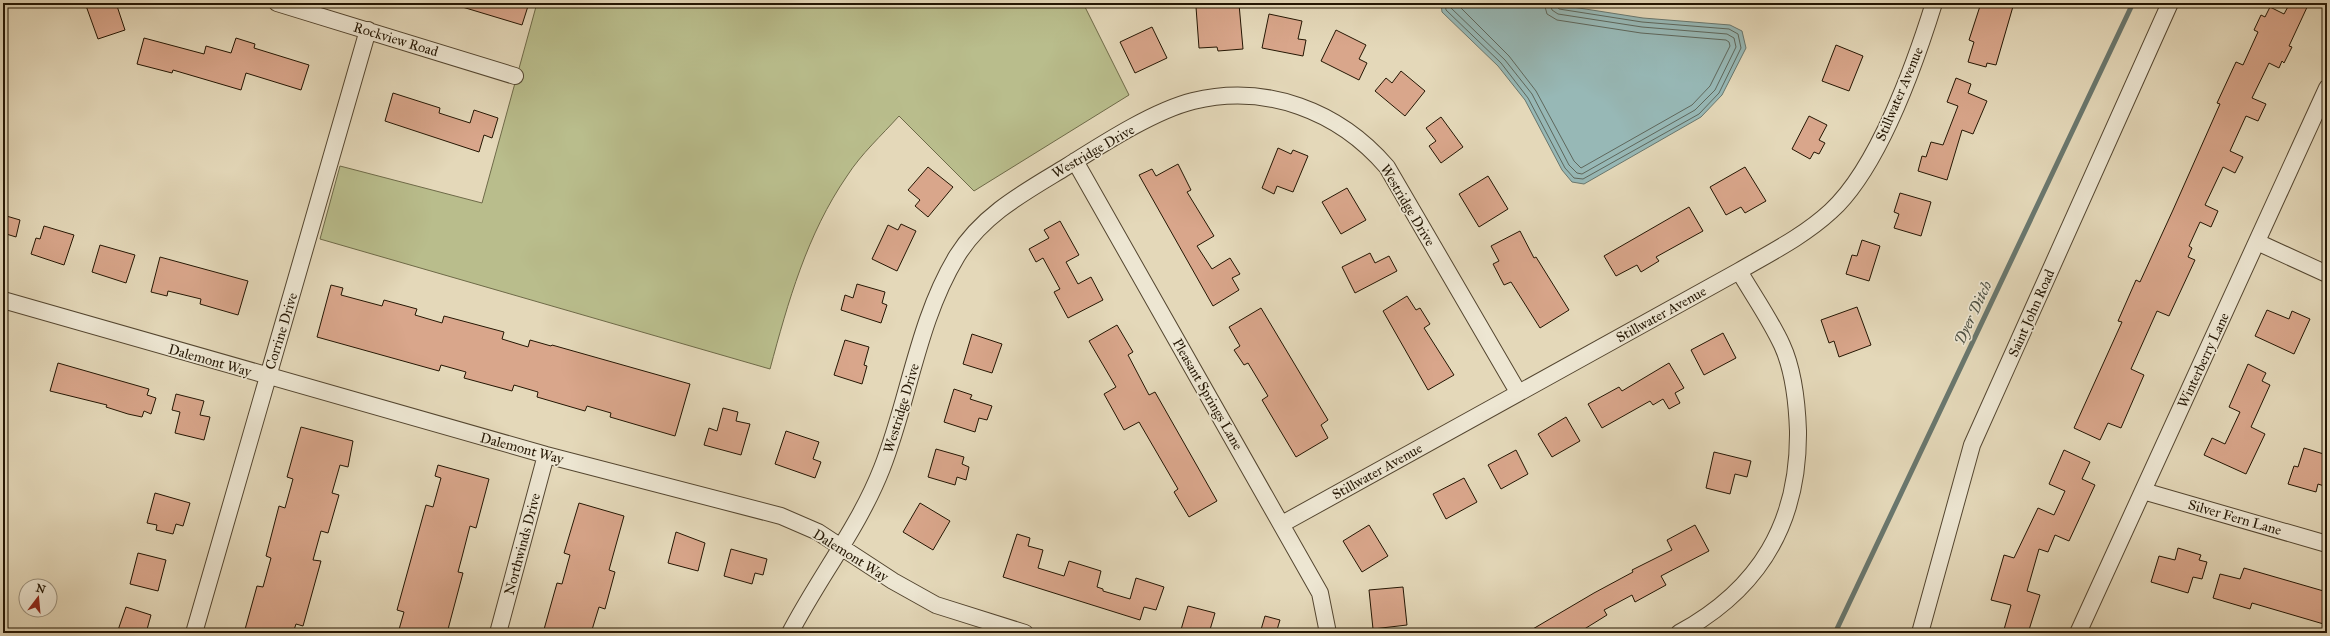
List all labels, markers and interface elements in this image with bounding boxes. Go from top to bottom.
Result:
street label: Rockview Road [351,19,440,60]
street label: Stillwater Avenue [1872,45,1927,144]
street label: Westridge Drive [1049,121,1138,182]
street label: Westridge Drive [1376,161,1439,249]
street label: Saint John Road [2005,267,2059,360]
water label: Dyer Ditch [1950,278,1996,348]
street label: Stillwater Avenue [1613,283,1709,346]
street label: Corrine Drive [262,290,301,372]
street label: Winterberry Lane [2174,310,2233,411]
street label: Pleasant Springs Lane [1169,335,1247,453]
street label: Dalemont Way [166,340,254,381]
street label: Westridge Drive [880,361,923,455]
street label: Dalemont Way [478,429,566,468]
street label: Stillwater Avenue [1329,440,1425,503]
street label: Northwinds Drive [501,491,544,597]
street label: Silver Fern Lane [2186,496,2284,539]
street label: Dalemont Way [810,525,892,586]
north arrow [18,578,58,618]
text: N [34,581,48,597]

